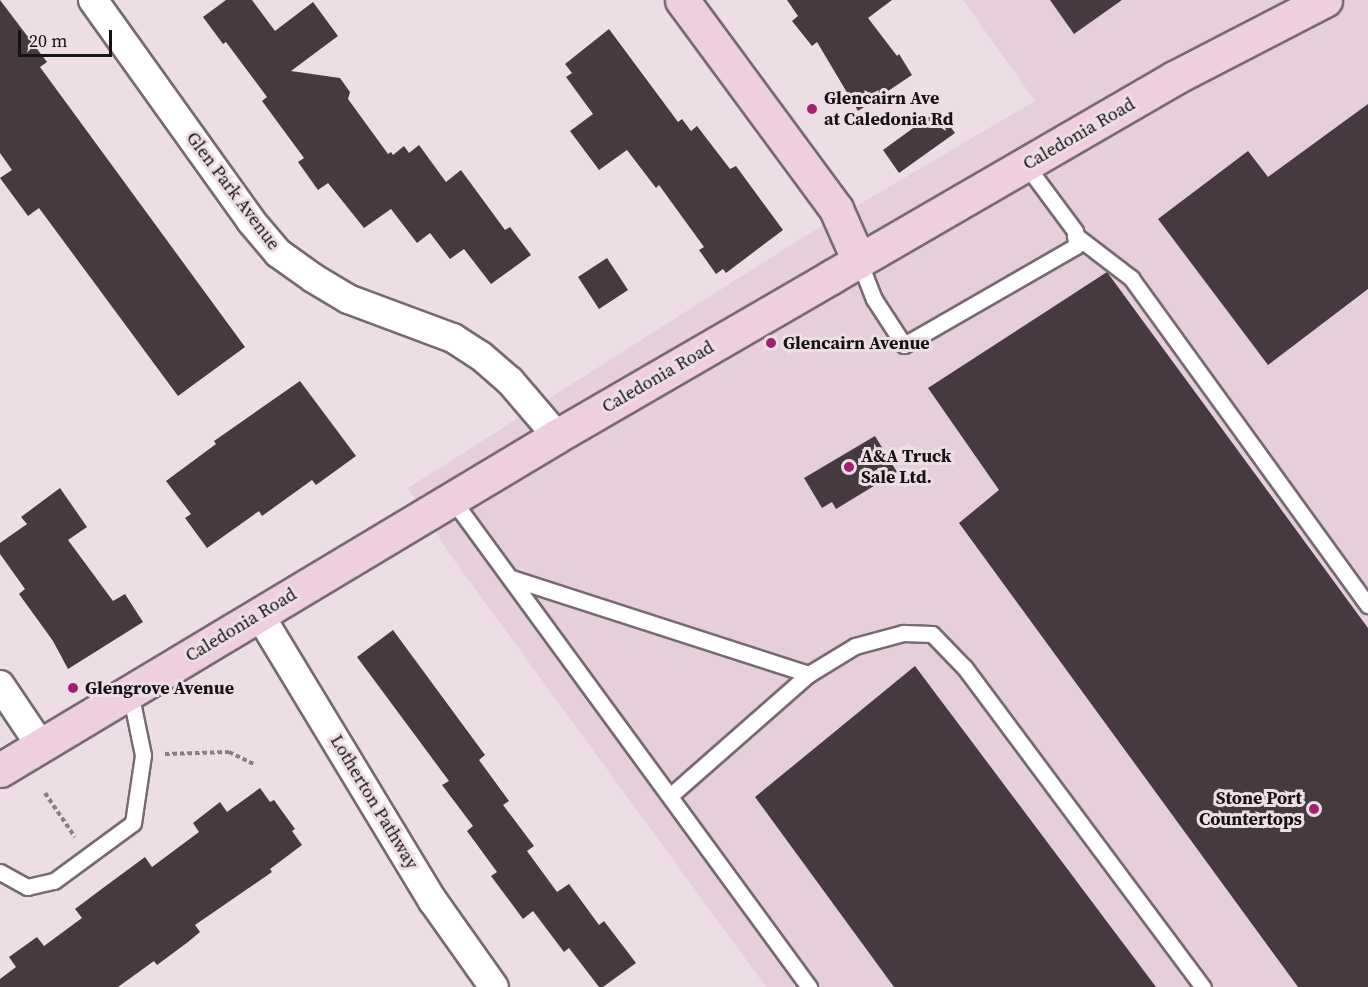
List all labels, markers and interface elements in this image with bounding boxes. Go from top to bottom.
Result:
scale bar [21,18,116,56]
text: 20 m [29,28,67,53]
place label: Glencairn Ave at Caledonia Rd [824,88,954,130]
street label: Caledonia Road [1019,93,1139,175]
marker: Glencairn Ave at Caledonia Rd [805,102,819,116]
street label: Glen Park Avenue [182,128,284,254]
place label: Glencairn Avenue [783,332,930,354]
street label: Caledonia Road [598,336,718,418]
marker: Glencairn Avenue [764,336,778,350]
place label: A&A Truck Sale Ltd. [861,446,952,488]
marker: A&A Truck Sale Ltd. [842,460,856,474]
street label: Caledonia Road [182,583,300,667]
place label: Glengrove Avenue [85,677,234,699]
marker: Glengrove Avenue [66,681,80,695]
street label: Lotherton Pathway [325,731,423,873]
place label: Stone Port Countertops [1199,788,1302,830]
marker: Stone Port Countertops [1307,802,1321,816]

